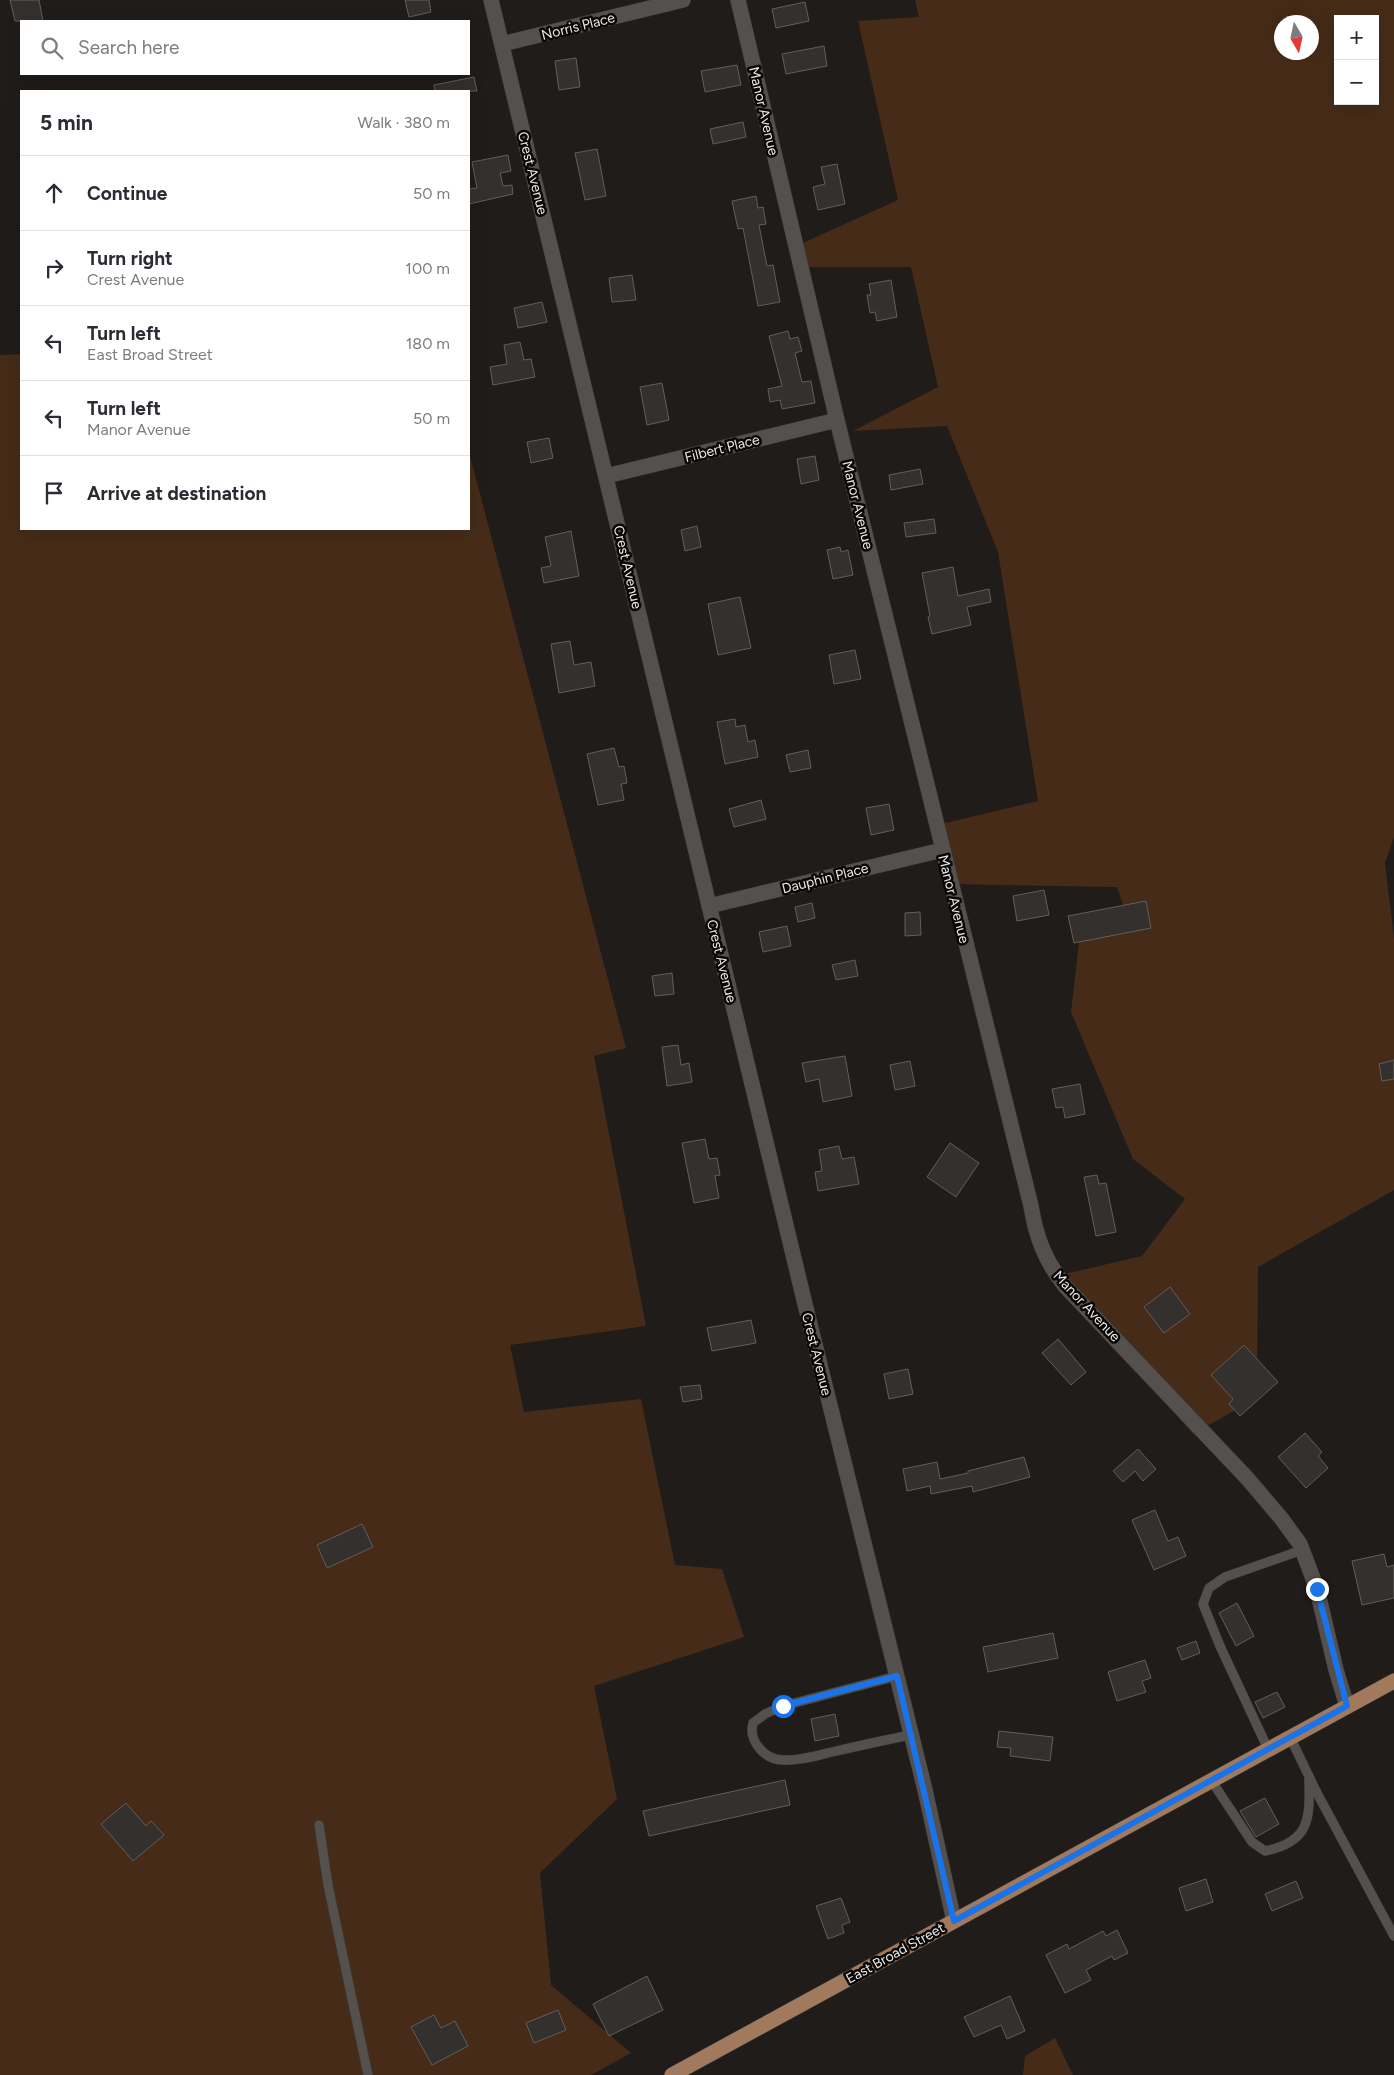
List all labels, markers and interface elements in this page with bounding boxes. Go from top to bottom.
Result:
street label: Norris Place [540,9,617,44]
north arrow [1274,15,1319,60]
map controls [1334,15,1379,105]
button: + [1334,15,1379,60]
search box [20,20,470,75]
icon: search [38,34,66,62]
text: Search here [78,36,180,59]
button: − [1334,60,1379,105]
street label: Manor Avenue [745,65,782,157]
text: 5 min [40,110,93,135]
text: Walk · 380 m [358,113,450,132]
street label: Crest Avenue [514,130,551,217]
icon: ahead [40,179,68,207]
text: Continue [87,182,167,205]
text: 50 m [413,184,450,203]
text: Turn right [87,247,173,270]
icon: right [40,254,68,282]
text: 100 m [405,259,450,278]
text: Crest Avenue [87,270,184,289]
text: Turn left [87,322,161,345]
icon: left [40,329,68,357]
text: 180 m [406,334,450,353]
text: East Broad Street [87,345,213,364]
text: Turn left [87,397,161,420]
icon: left [40,404,68,432]
text: 50 m [413,409,450,428]
text: Manor Avenue [87,420,190,439]
street label: Filbert Place [683,431,762,466]
street label: Manor Avenue [838,459,877,551]
icon: arrive [40,479,68,507]
text: Arrive at destination [87,482,266,505]
street label: Crest Avenue [610,524,645,611]
street label: Manor Avenue [934,853,973,945]
street label: Dauphin Place [780,859,871,897]
street label: Crest Avenue [703,918,740,1005]
street label: Manor Avenue [1050,1267,1124,1345]
street label: Crest Avenue [798,1311,835,1398]
route end [1306,1578,1329,1601]
route start [772,1695,795,1718]
street label: East Broad Street [843,1919,948,1988]

